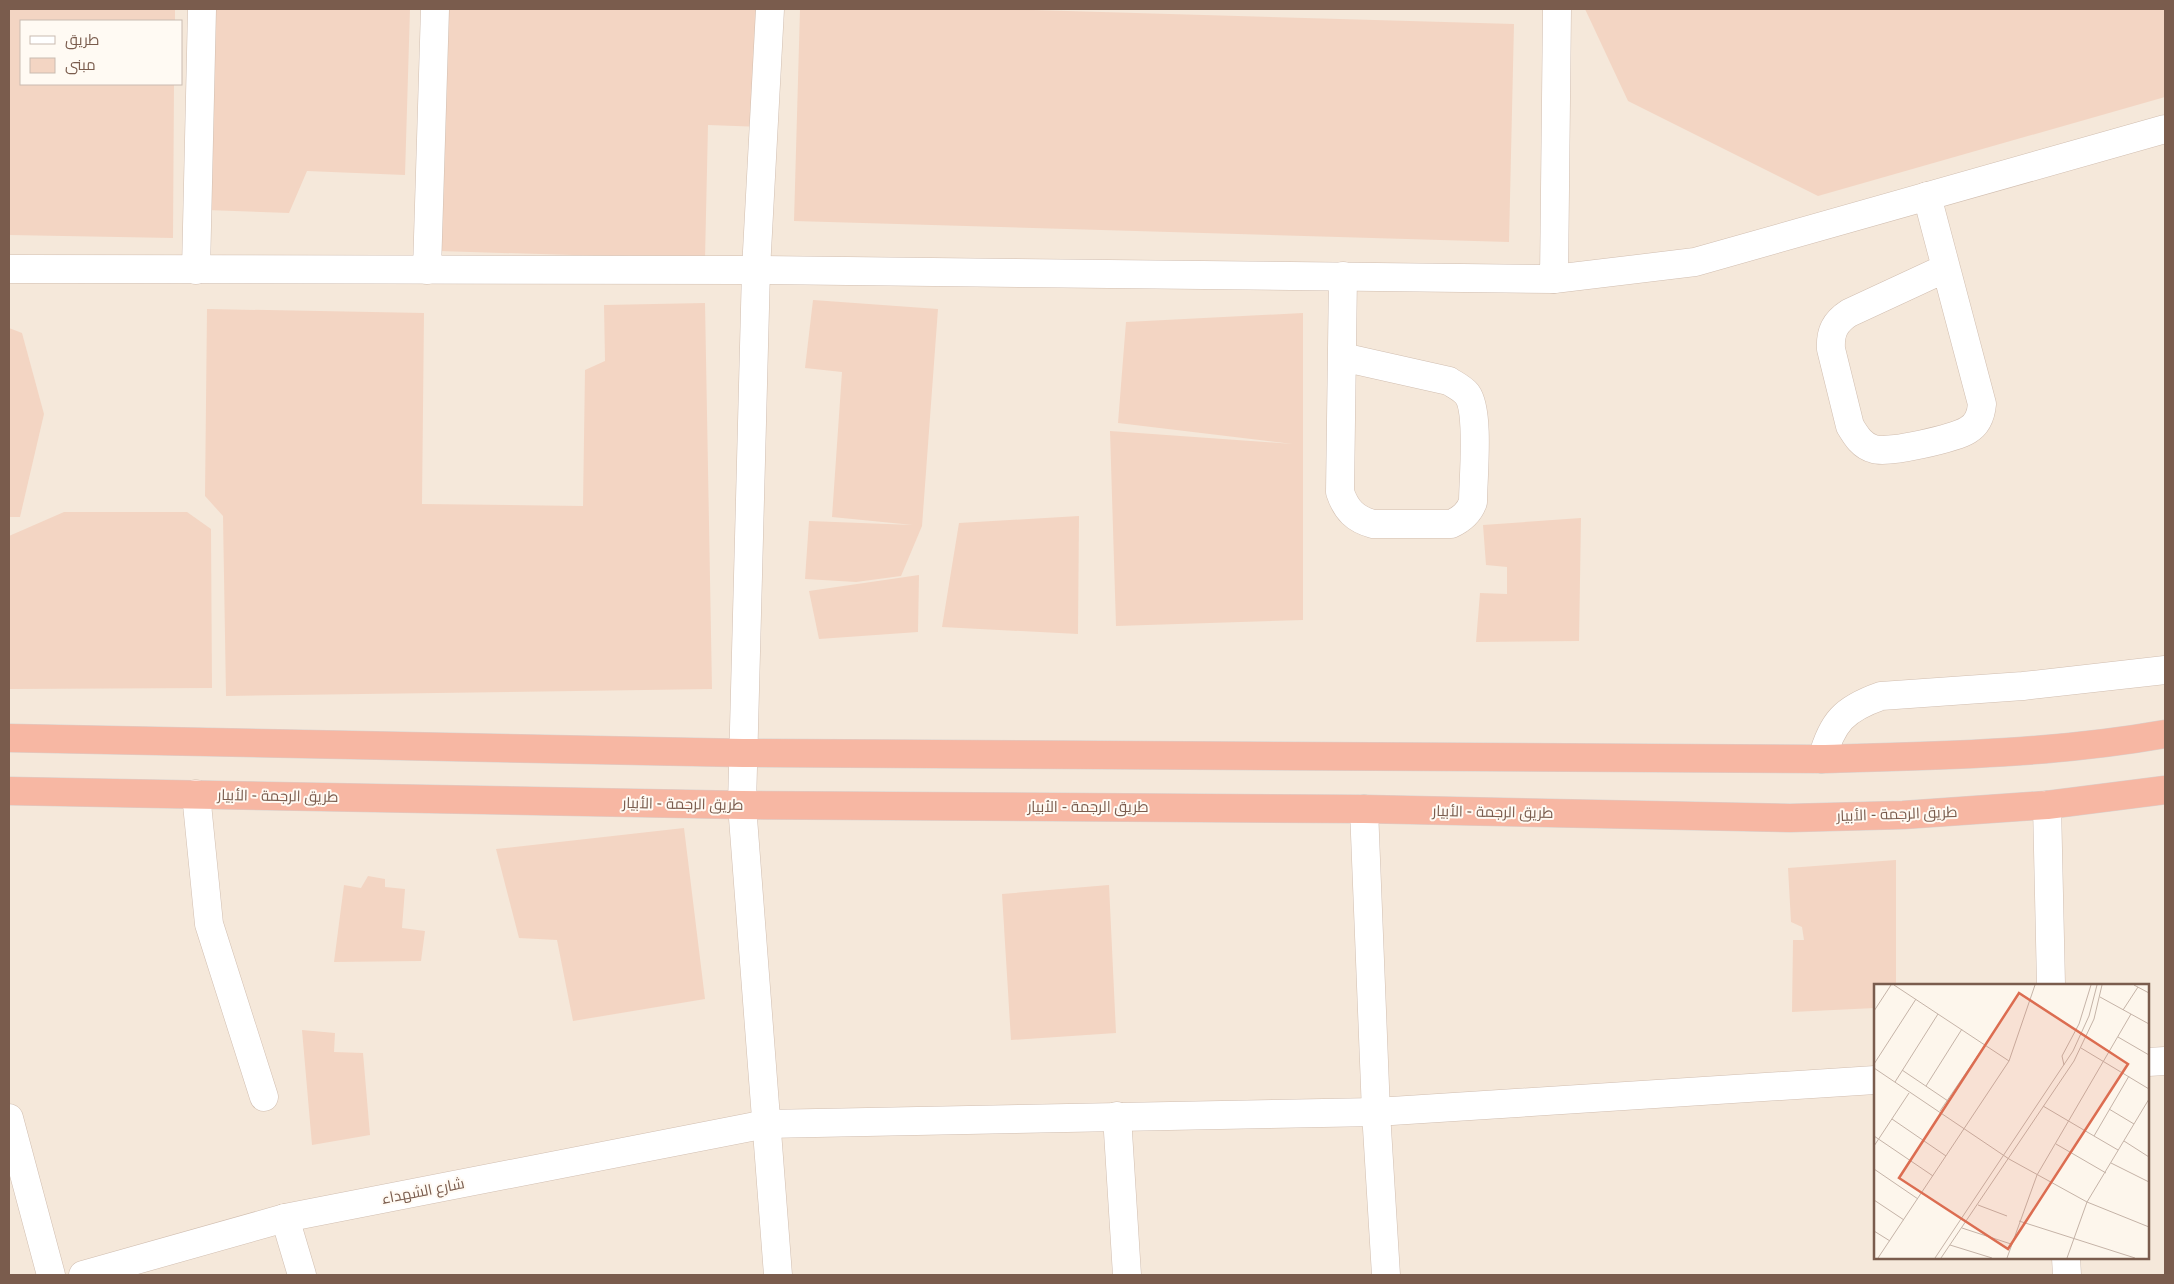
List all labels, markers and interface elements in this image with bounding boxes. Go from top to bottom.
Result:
legend [20,20,182,85]
text: طريق [65,30,99,50]
text: مبنى [65,55,96,75]
street label: طريق الرجمة - الأبيار [216,785,339,807]
street label: طريق الرجمة - الأبيار [621,793,744,815]
street label: طريق الرجمة - الأبيار [1026,797,1149,817]
street label: طريق الرجمة - الأبيار [1431,801,1554,823]
street label: طريق الرجمة - الأبيار [1835,802,1958,826]
inset map [1874,984,2149,1259]
street label: شارع الشهداء [380,1173,466,1210]

